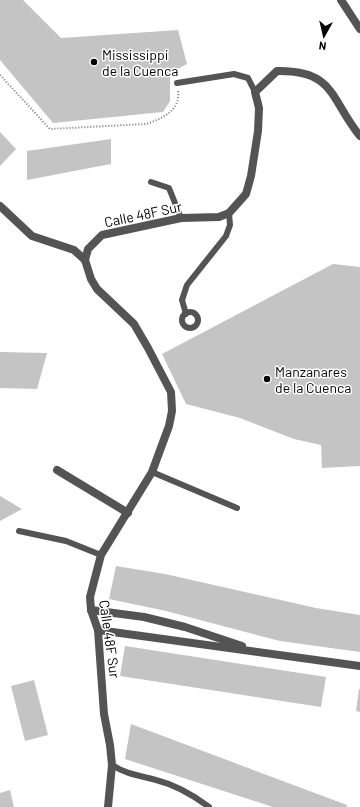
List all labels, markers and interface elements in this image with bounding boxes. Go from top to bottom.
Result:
north arrow [304,16,344,56]
text: N [318,39,327,53]
place label: Mississippi de la Cuenca [102,46,178,79]
marker: Mississippi de la Cuenca [89,57,99,67]
street label: Calle 48F Sur [103,197,183,231]
place label: Manzanares de la Cuenca [275,363,351,396]
marker: Manzanares de la Cuenca [262,374,272,384]
street label: Calle 48F Sur [96,599,124,679]

